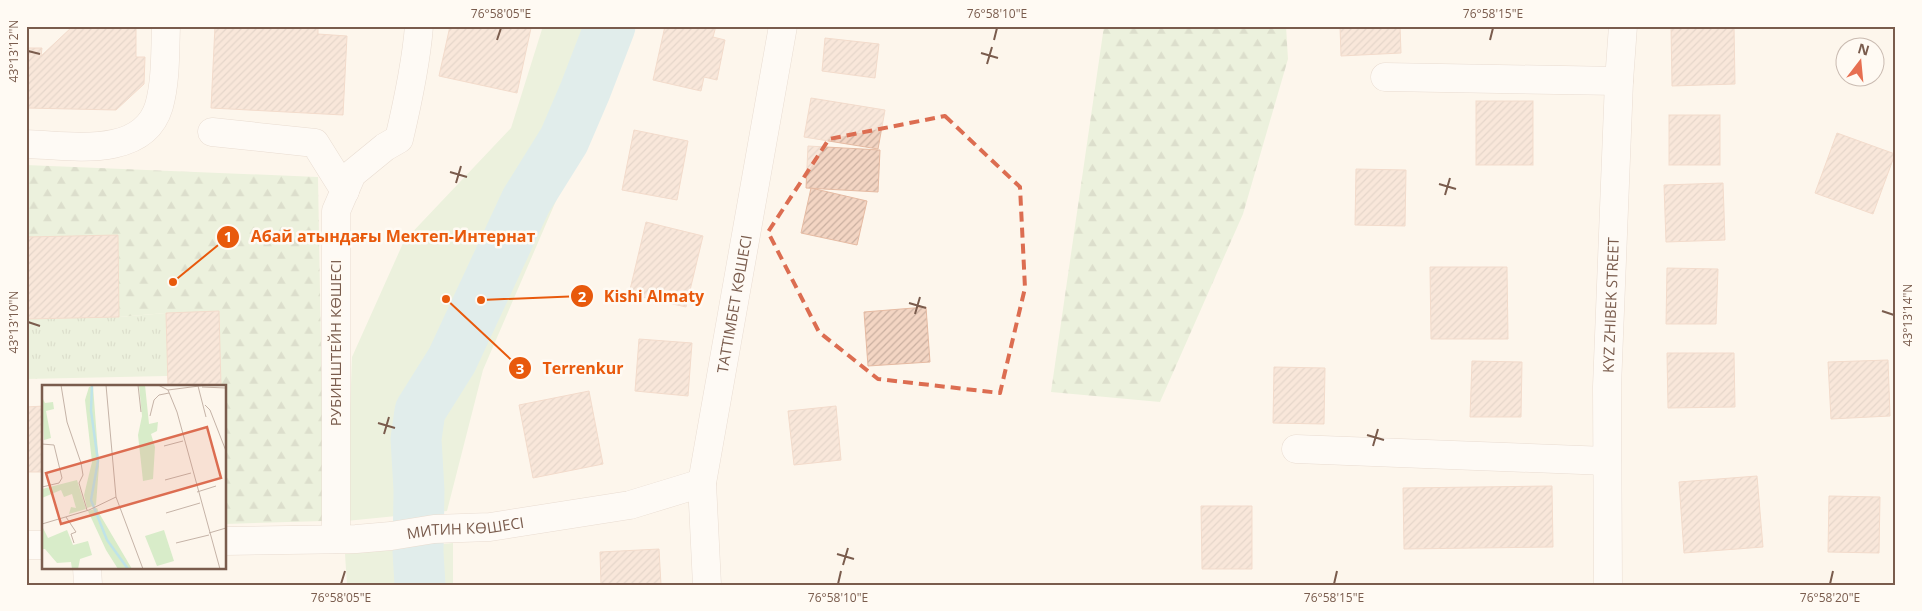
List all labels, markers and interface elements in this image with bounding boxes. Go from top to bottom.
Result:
text: 76°58'05"E [471,5,531,22]
text: 76°58'10"E [967,5,1027,22]
text: 76°58'15"E [1463,5,1523,22]
text: 43°13'12"N [5,20,22,82]
north arrow [1834,38,1884,88]
text: N [1856,38,1872,60]
callout: Абай атындағы Мектеп-Интернат [215,221,545,252]
text: Абай атындағы Мектеп-Интернат [251,225,535,247]
text: 1 [224,226,232,246]
street label: ТАТТІМБЕТ КӨШЕСІ [712,233,756,375]
street label: KYZ ZHIBEK STREET [1598,236,1623,373]
street label: РУБИНШТЕЙН КӨШЕСІ [325,260,345,426]
callout: Kіshі Almaty [569,281,714,312]
text: 43°13'14"N [1899,284,1916,346]
text: Kіshі Almaty [604,285,705,307]
text: 2 [578,286,587,306]
text: 43°13'10"N [5,291,22,353]
callout: Terrenkur [508,353,634,384]
text: Terrenkur [543,357,623,379]
text: 3 [516,358,524,378]
inset map [42,385,226,568]
street label: МИТИН КӨШЕСІ [405,512,525,543]
text: 76°58'05"E [311,589,371,606]
text: 76°58'10"E [808,589,868,606]
text: 76°58'15"E [1304,589,1364,606]
text: 76°58'20"E [1800,589,1860,606]

